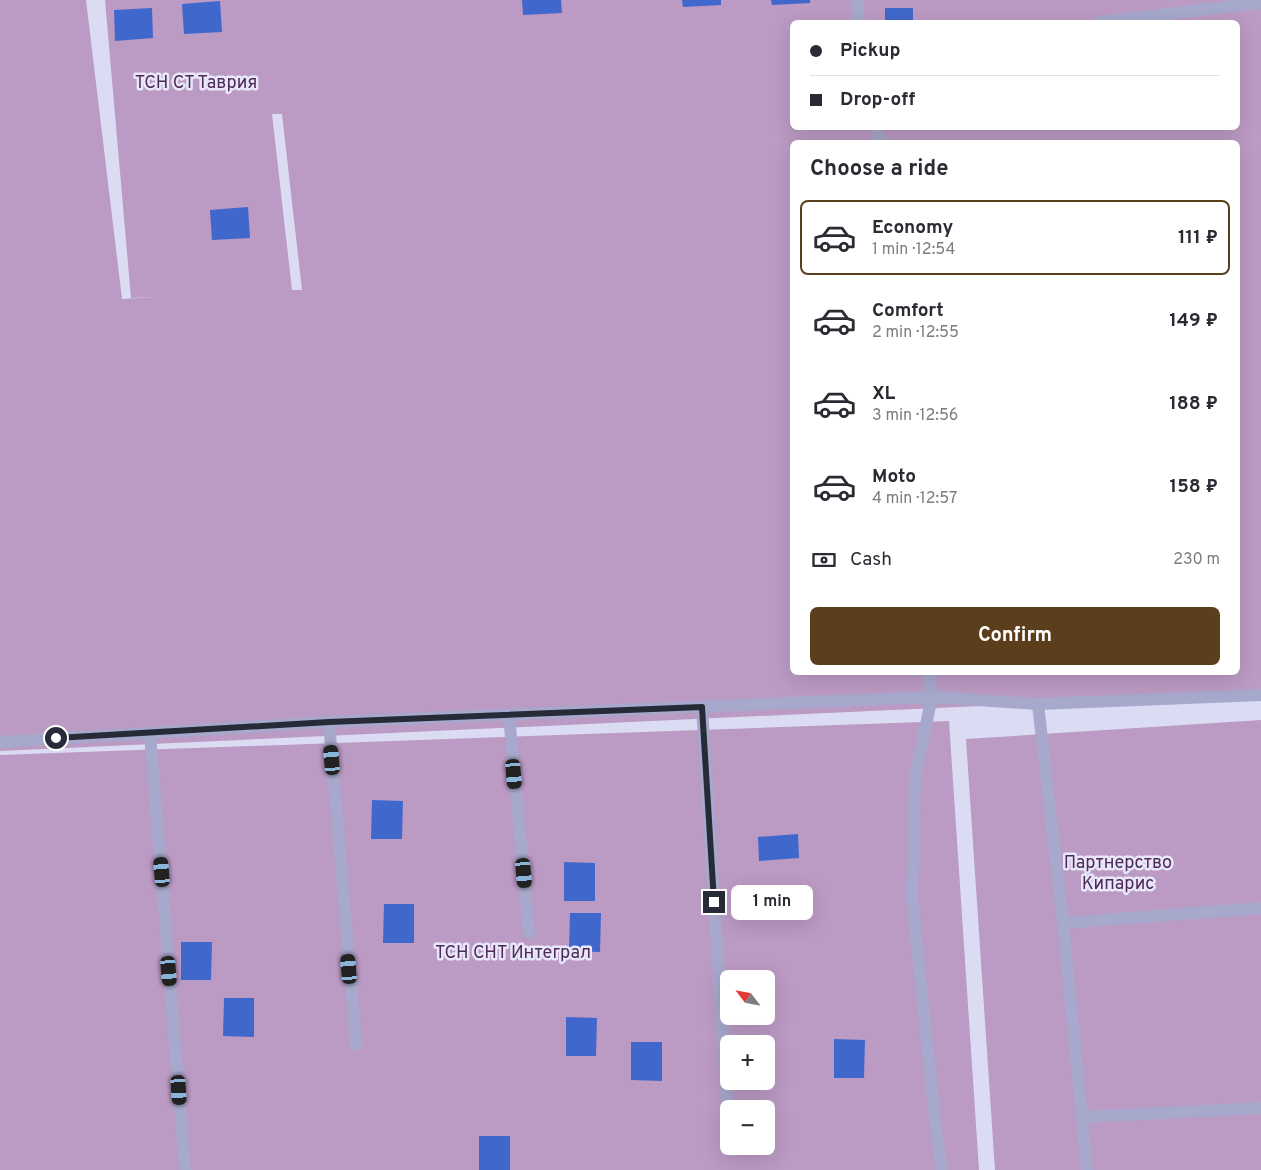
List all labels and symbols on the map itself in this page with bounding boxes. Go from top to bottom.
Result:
park label: ТСН СТ Таврия [135,72,257,95]
route start [45,727,67,749]
car [323,744,340,776]
car [505,758,522,790]
park label: Партнерство Кипарис [1064,852,1172,896]
car [153,856,170,888]
car [515,857,532,889]
callout: 1 min [732,884,814,920]
route end [703,891,725,913]
park label: ТСН СНТ Интеграл [435,942,591,965]
car [340,953,357,985]
car [160,955,177,987]
north arrow [720,970,775,1025]
car [170,1075,187,1105]

